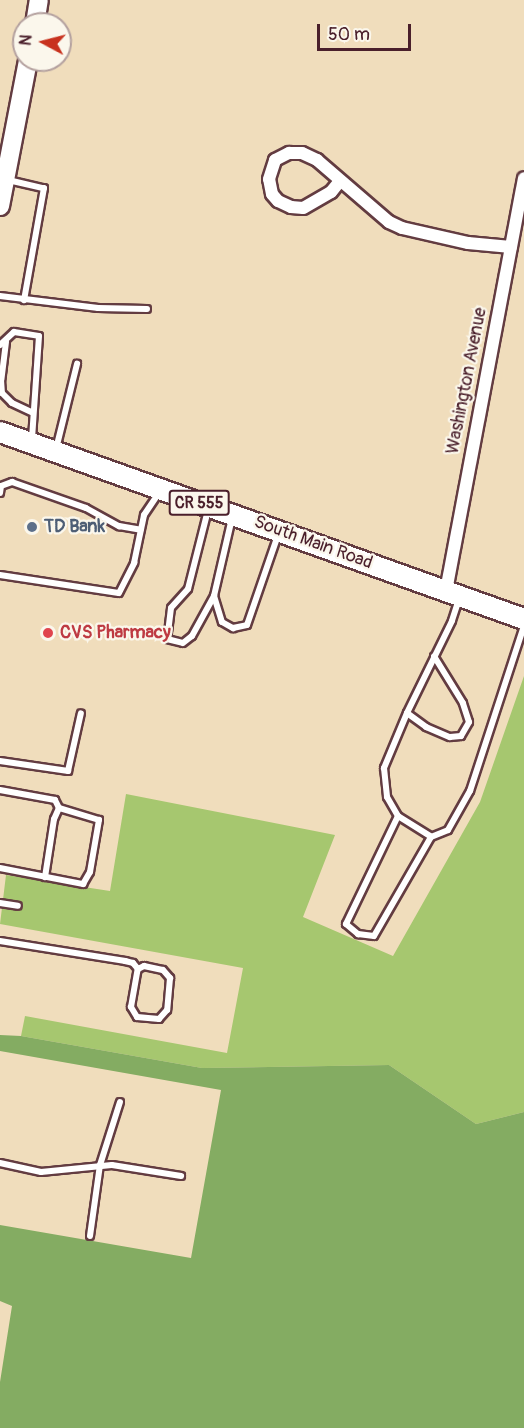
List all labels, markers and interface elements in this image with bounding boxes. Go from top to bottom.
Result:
north arrow [12,12,72,72]
scale bar [320,12,414,50]
text: 50 m [328,23,370,46]
text: N [16,33,37,47]
street label: Washington Avenue [442,306,492,456]
road number: CR 555 [168,490,230,516]
street label: South Main Road [251,512,375,574]
place label: TD Bank [44,516,105,538]
marker: TD Bank [25,520,39,534]
place label: CVS Pharmacy [60,622,171,644]
marker: CVS Pharmacy [41,626,55,640]

